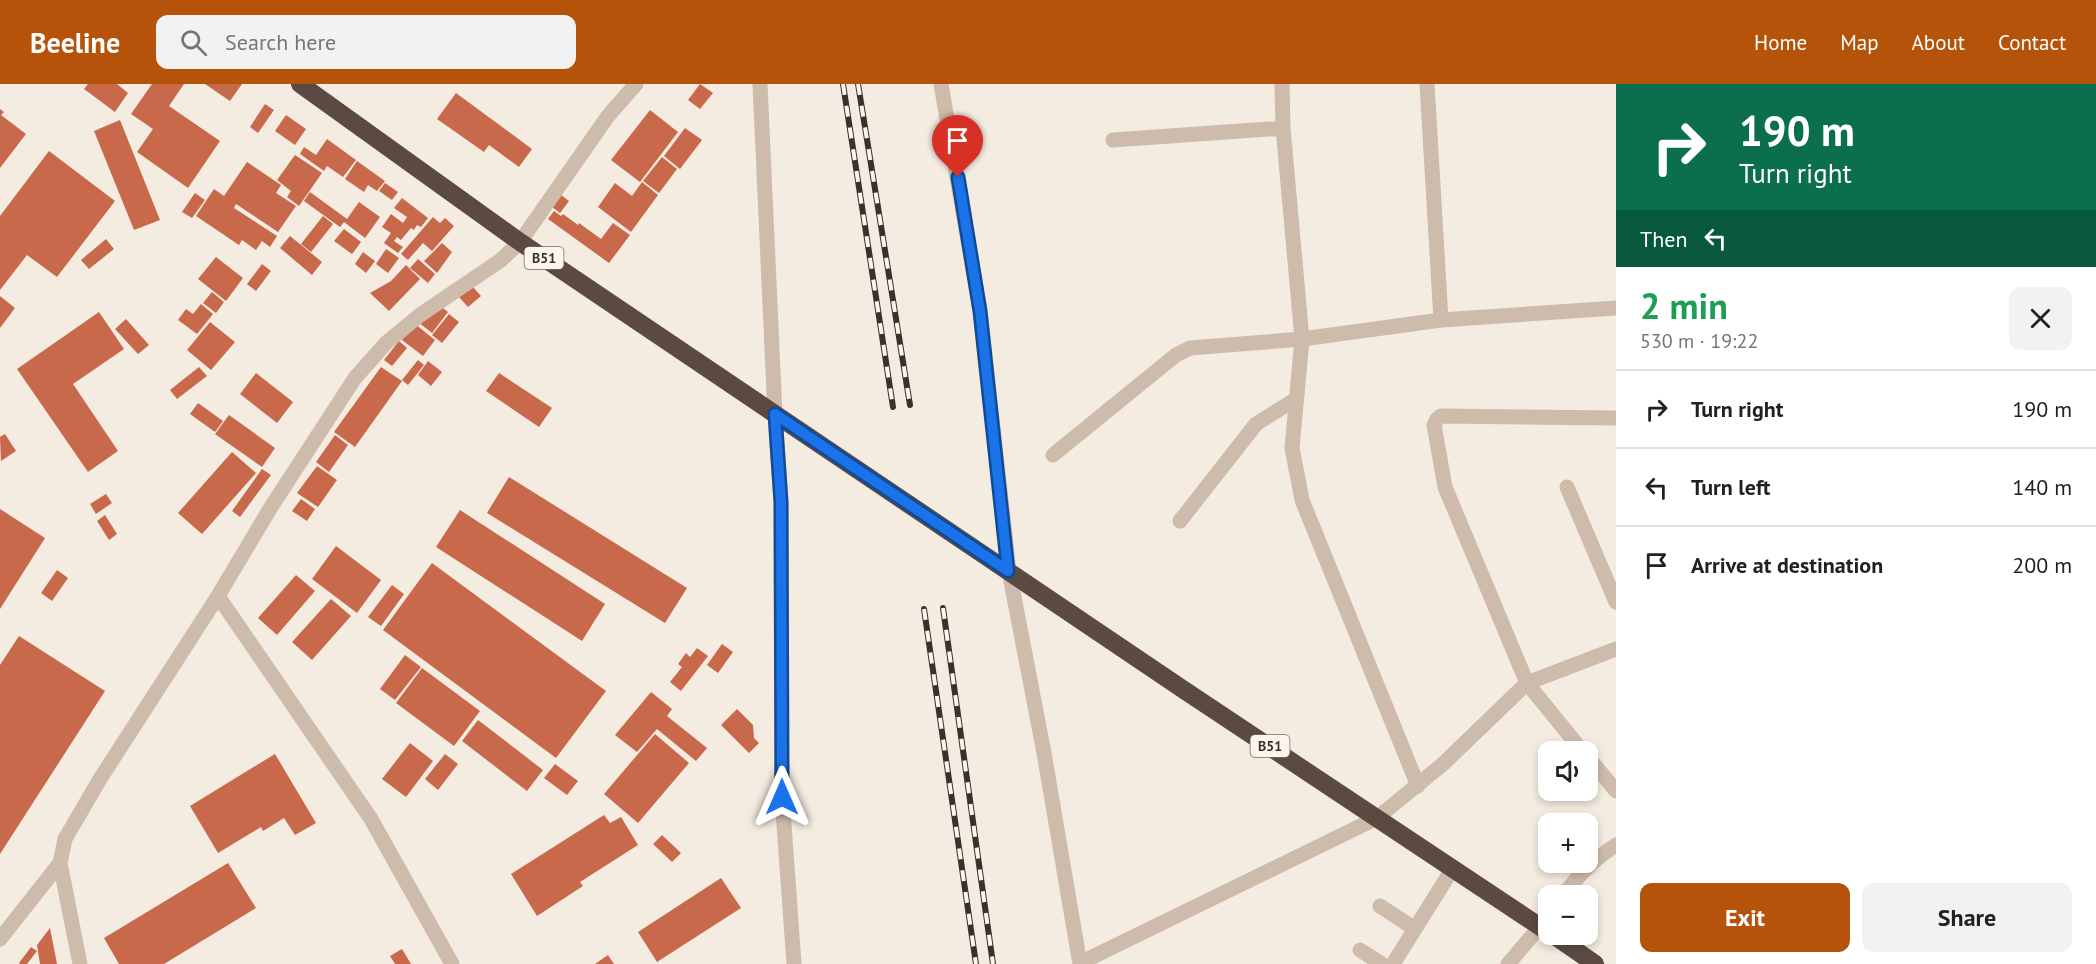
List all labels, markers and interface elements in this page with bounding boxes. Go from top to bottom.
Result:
search box [156,15,576,69]
text: Beeline [30,24,120,61]
icon: search [177,26,210,59]
text: Search here [225,28,336,56]
text: Home [1754,29,1807,56]
text: Map [1840,29,1879,56]
text: About [1912,29,1965,56]
text: Contact [1998,29,2066,56]
text: 190 m [1739,103,1855,158]
icon: right [1640,108,1718,186]
pin [932,115,983,177]
icon: arrive [941,124,974,157]
text: Turn right [1739,156,1852,190]
icon: left [1699,222,1732,255]
text: Then [1640,225,1687,253]
road number: B51 [524,247,564,269]
text: 2 min [1640,282,1728,329]
button: close [2009,287,2072,350]
text: 530 m · 19:22 [1640,328,1758,354]
icon: right [1640,393,1673,426]
text: Turn right [1691,395,1783,423]
text: 190 m [2012,395,2072,423]
icon: left [1640,471,1673,504]
text: Turn left [1691,473,1771,501]
text: 140 m [2012,473,2072,501]
icon: arrive [1640,549,1673,582]
text: Arrive at destination [1691,551,1883,579]
text: 200 m [2012,551,2072,579]
road number: B51 [1250,735,1290,757]
map controls [1538,741,1598,945]
button: sound [1538,741,1598,801]
position arrow [750,765,814,829]
button: + [1538,813,1598,873]
button: Exit [1640,883,1850,952]
button: Share [1862,883,2072,952]
button: − [1538,885,1598,945]

